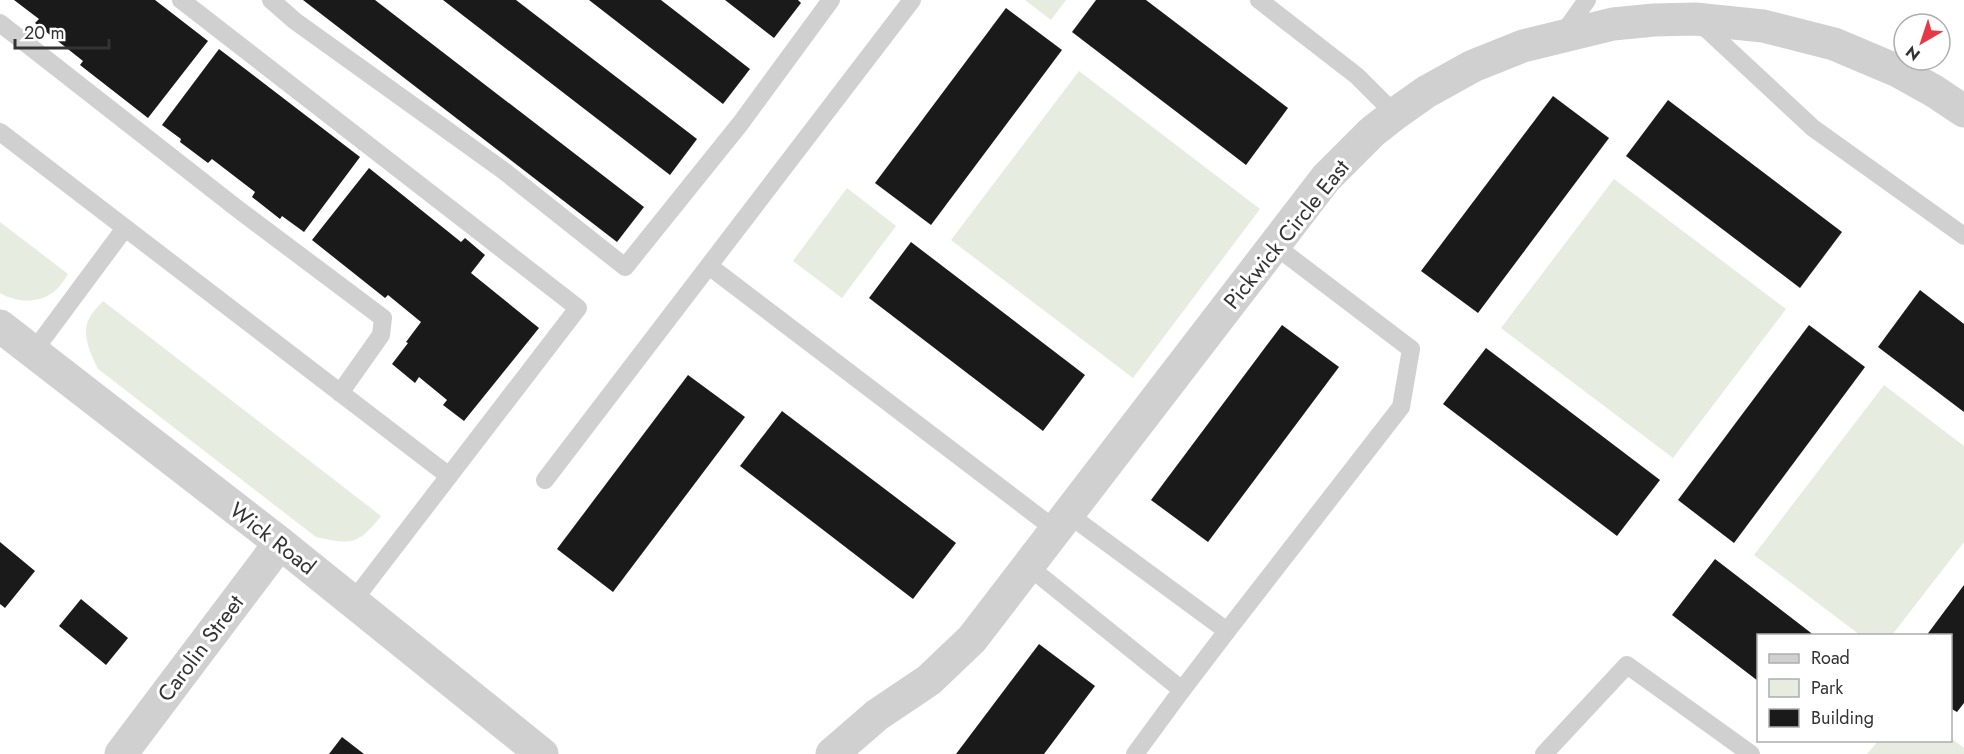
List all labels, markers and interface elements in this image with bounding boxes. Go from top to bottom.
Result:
scale bar [15,12,110,50]
north arrow [1892,12,1952,72]
text: 20 m [24,20,64,46]
text: N [1901,40,1925,66]
street label: Pickwick Circle East [1216,152,1357,316]
street label: Wick Road [223,494,323,582]
street label: Carolin Street [149,587,251,708]
legend [1757,634,1952,742]
text: Road [1811,645,1850,671]
text: Park [1811,675,1843,701]
text: Building [1811,705,1874,731]

